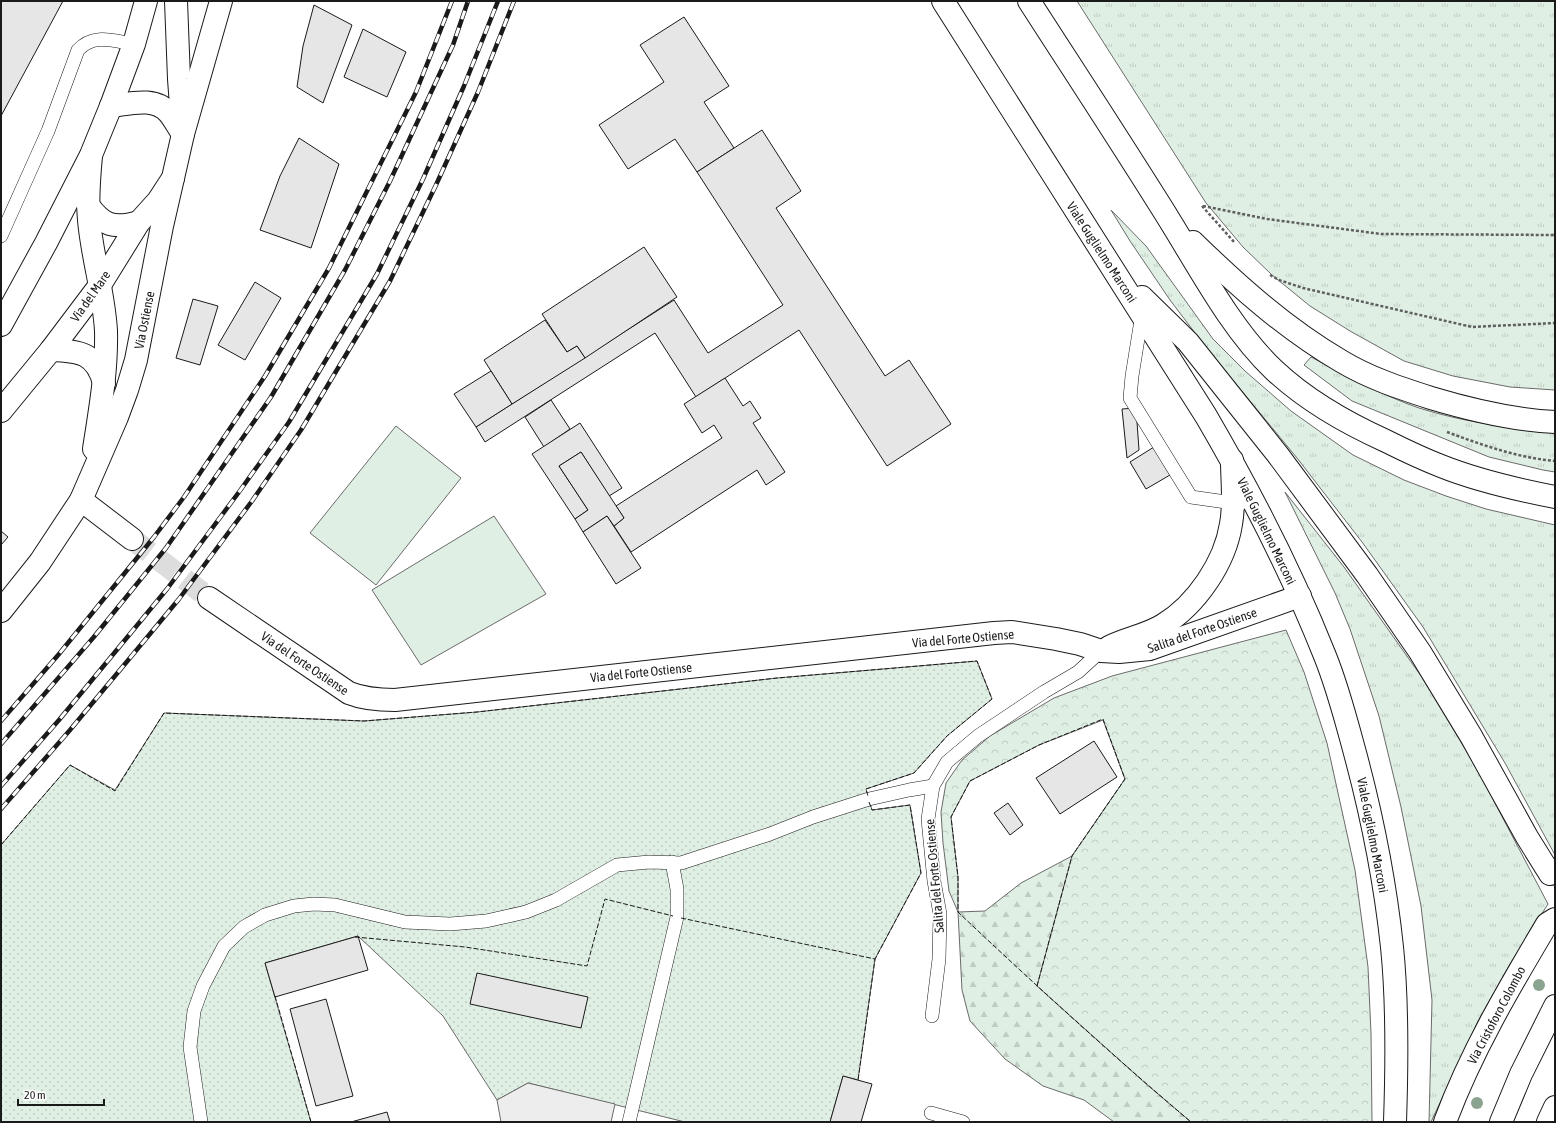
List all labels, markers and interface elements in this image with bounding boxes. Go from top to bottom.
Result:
street label: Viale Guglielmo Marconi [1063,199,1140,305]
street label: Via del Mare [67,268,114,325]
street label: Via Ostiense [132,290,157,350]
street label: Viale Guglielmo Marconi [1234,475,1299,587]
street label: Salita del Forte Ostiense [1146,605,1259,656]
street label: Via del Forte Ostiense [911,627,1015,650]
street label: Via del Forte Ostiense [258,629,351,698]
street label: Via del Forte Ostiense [589,660,693,685]
street label: Viale Guglielmo Marconi [1354,776,1391,894]
street label: Salita del Forte Ostiense [922,818,947,934]
street label: Via Cristoforo Colombo [1464,964,1529,1067]
scale bar [18,1081,104,1107]
text: 20 m [24,1088,46,1102]

